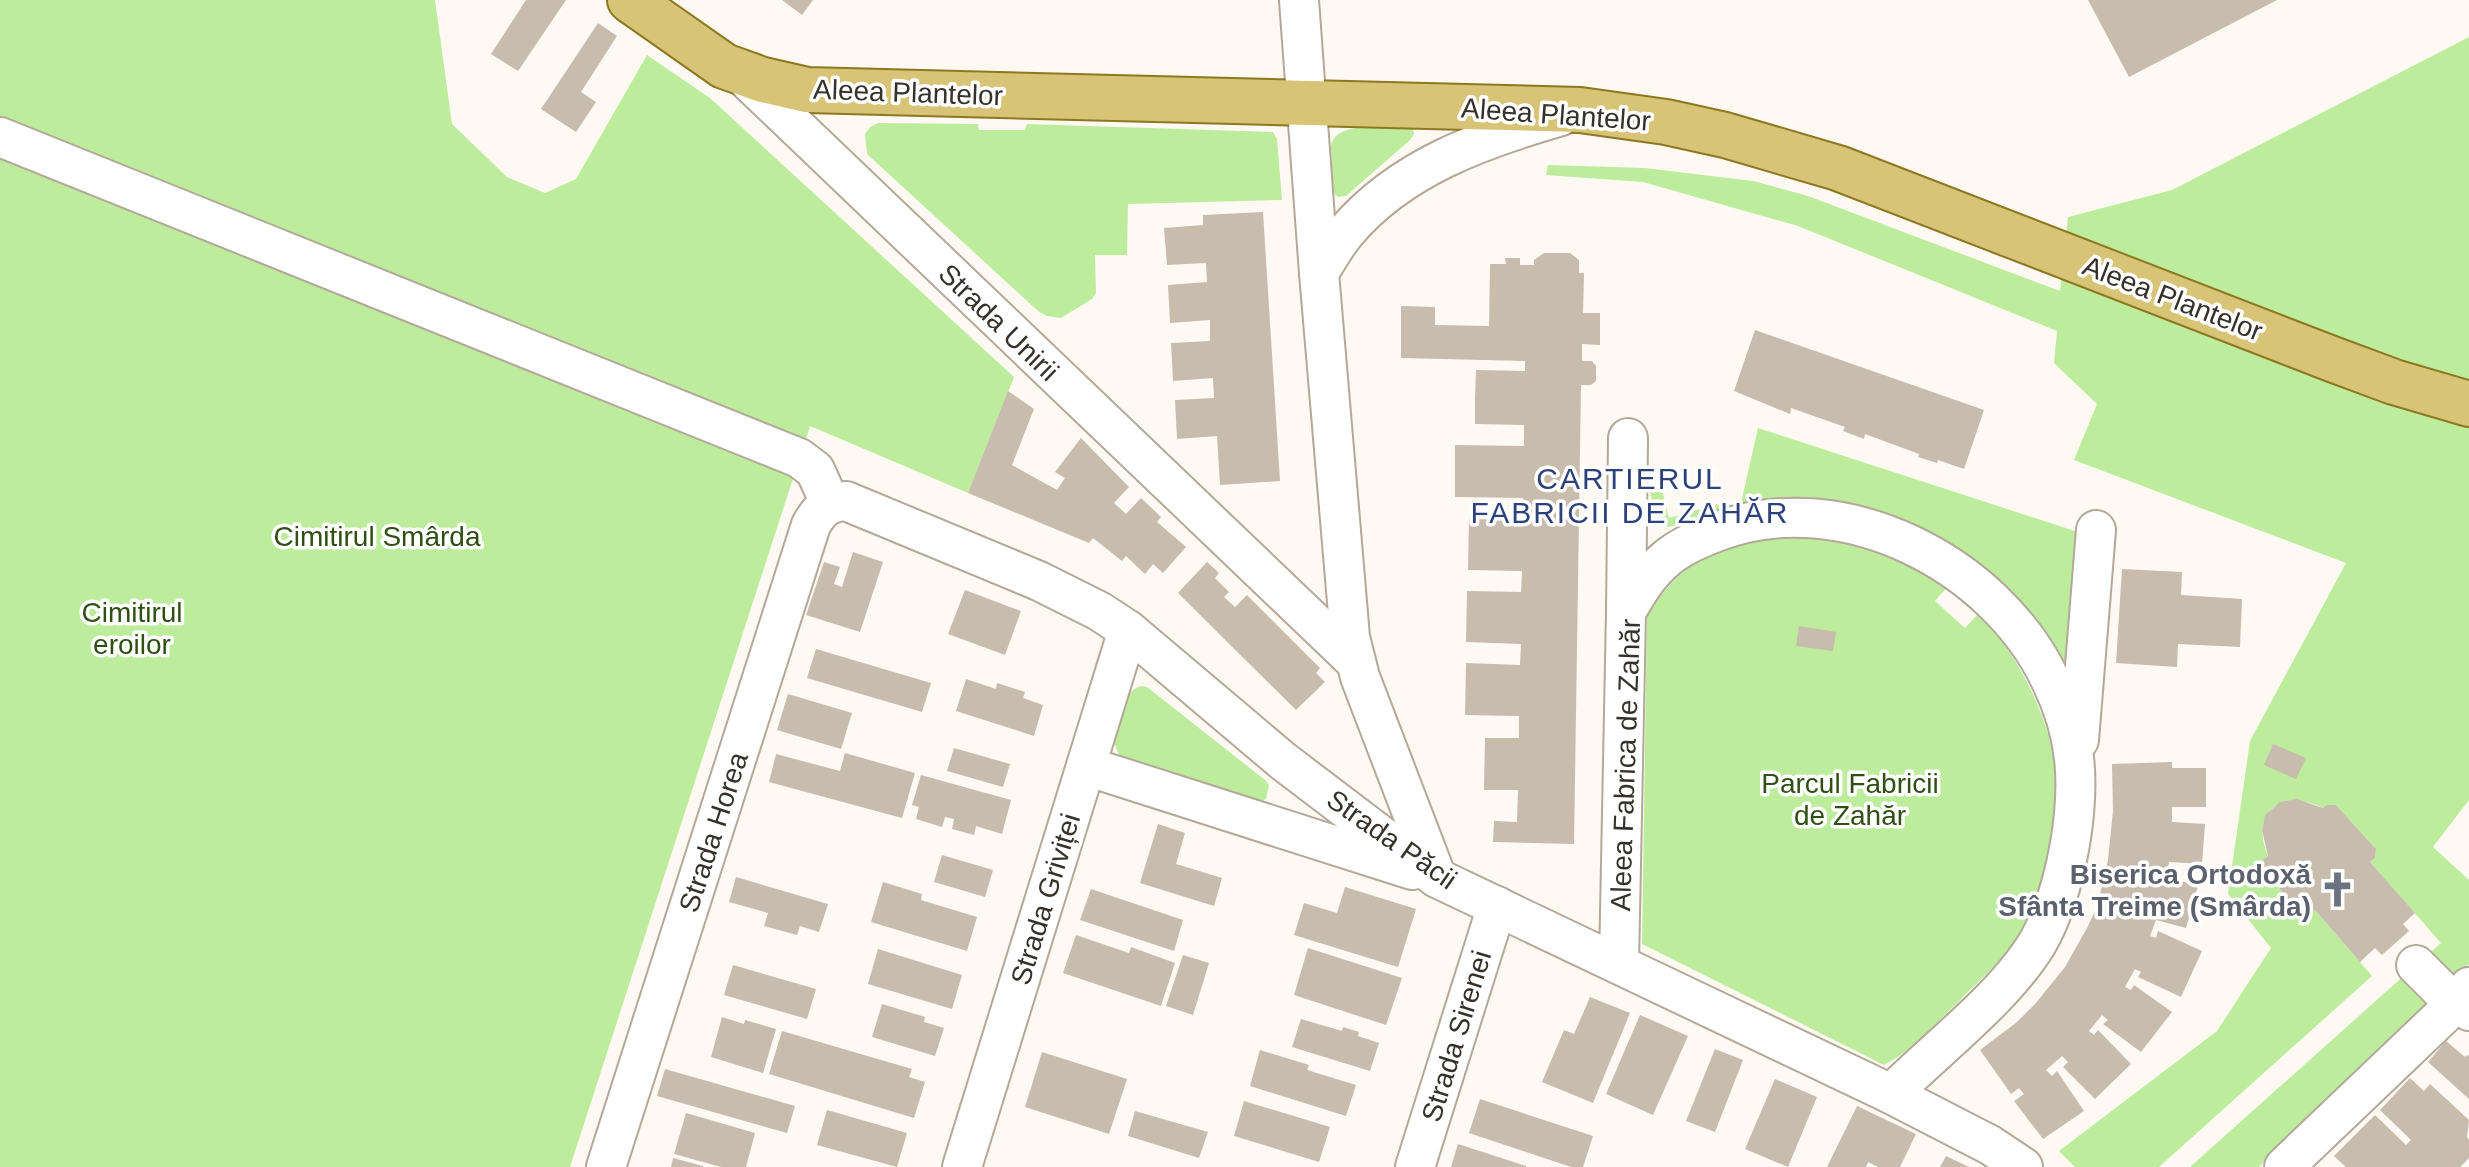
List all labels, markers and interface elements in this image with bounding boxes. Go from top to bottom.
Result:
street label: Aleea Plantelor [813,74,1003,111]
street label: Aleea Plantelor [1460,92,1652,137]
street label: Aleea Plantelor [2079,250,2267,347]
street label: Strada Unirii [932,258,1065,387]
district label: CARTIERUL FABRICII DE ZAHĂR [1470,462,1790,529]
park label: Cimitirul Smârda [274,521,481,552]
park label: Cimitirul eroilor [81,597,183,660]
street label: Aleea Fabrica de Zahăr [1605,618,1646,912]
street label: Strada Horea [673,748,754,916]
park label: Parcul Fabricii de Zahăr [1761,768,1939,831]
street label: Strada Păcii [1321,783,1462,895]
street label: Strada Griviței [1005,810,1086,989]
place label: Biserica Ortodoxă Sfânta Treime (Smârda) [1998,859,2311,922]
church icon: Biserica Ortodoxă Sfânta Treime (Smârda) [2318,871,2356,909]
street label: Strada Sirenei [1416,947,1497,1126]

